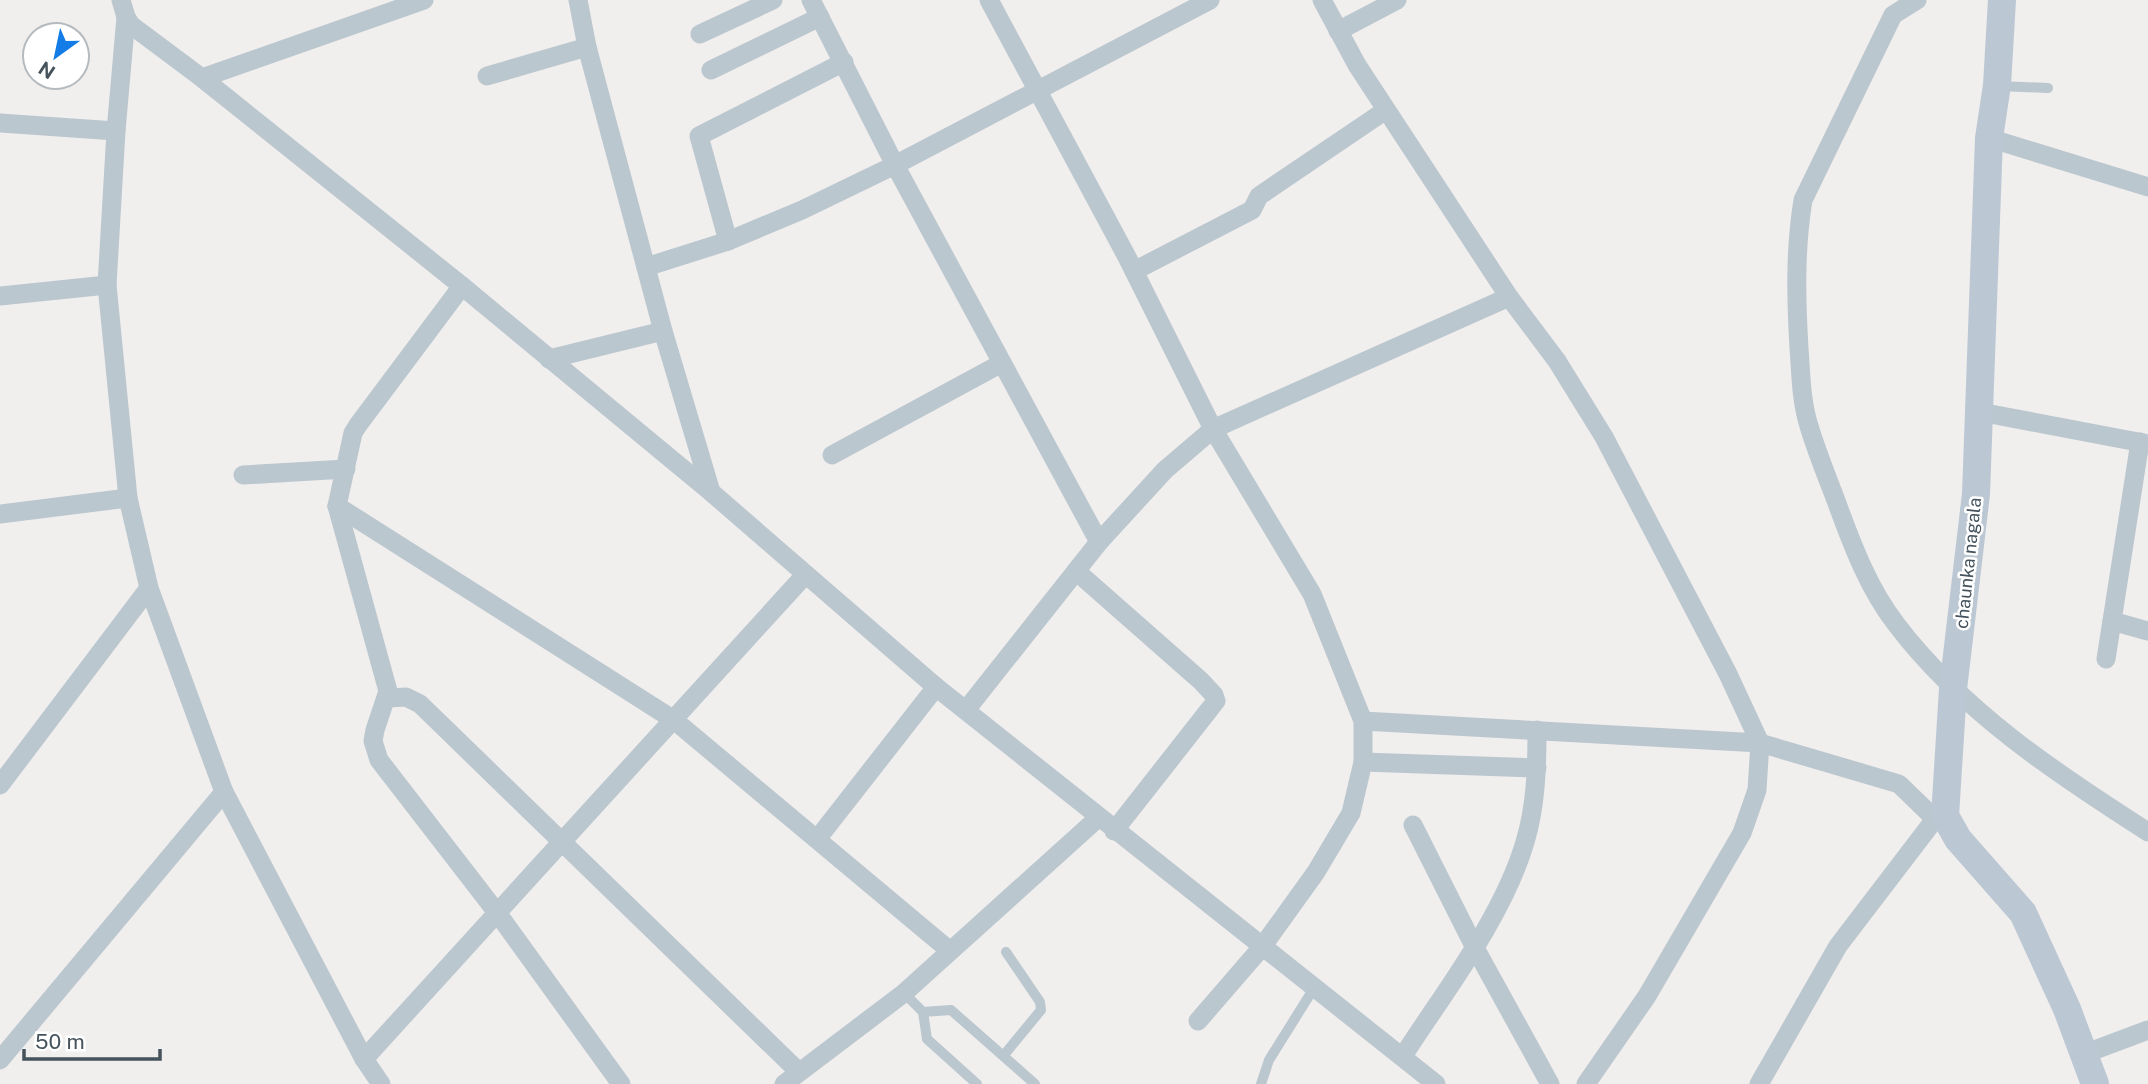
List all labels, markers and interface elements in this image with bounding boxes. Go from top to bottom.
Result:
north arrow [21,21,91,91]
text: N [35,57,59,84]
street label: chaunka nagala [1951,496,1985,630]
scale bar [24,1018,161,1062]
text: 50 m [35,1029,85,1054]

